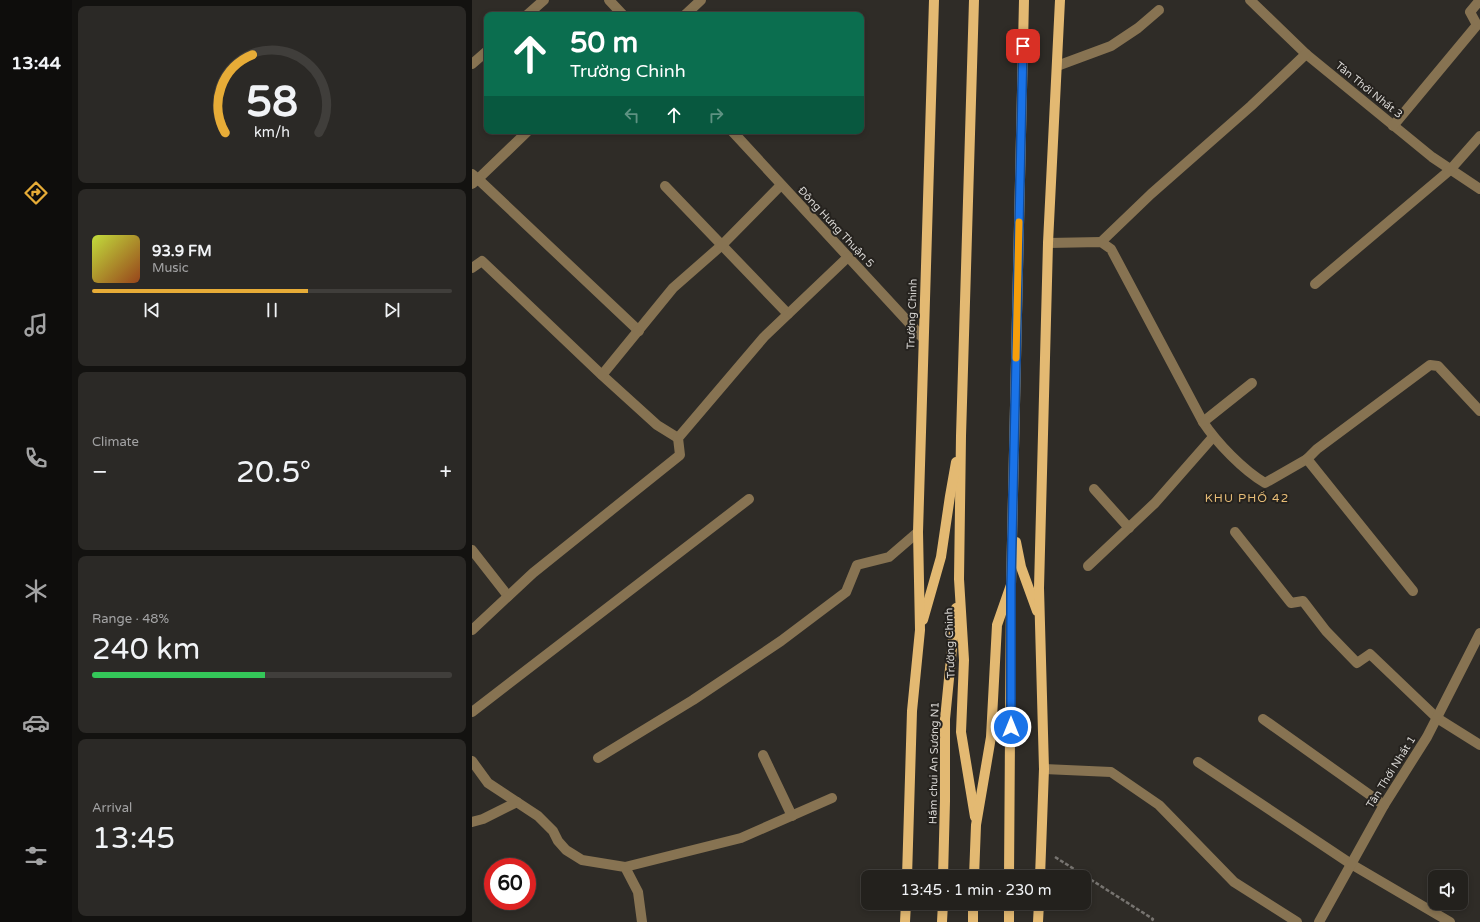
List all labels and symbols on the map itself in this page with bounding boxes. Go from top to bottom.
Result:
pin [1006,29,1040,63]
street label: Tân Thới Nhất 3 [1333,59,1405,121]
street label: Đông Hưng Thuận 5 [795,184,877,270]
street label: Trường Chinh [904,278,920,350]
district label: KHU PHỐ 42 [1205,491,1289,505]
street label: Trường Chinh [942,607,958,679]
street label: Hầm chui An Sương N1 [926,702,942,824]
position arrow [990,706,1032,748]
street label: Tân Thới Nhất 1 [1364,734,1418,810]
speed limit sign: 60 [484,858,536,910]

